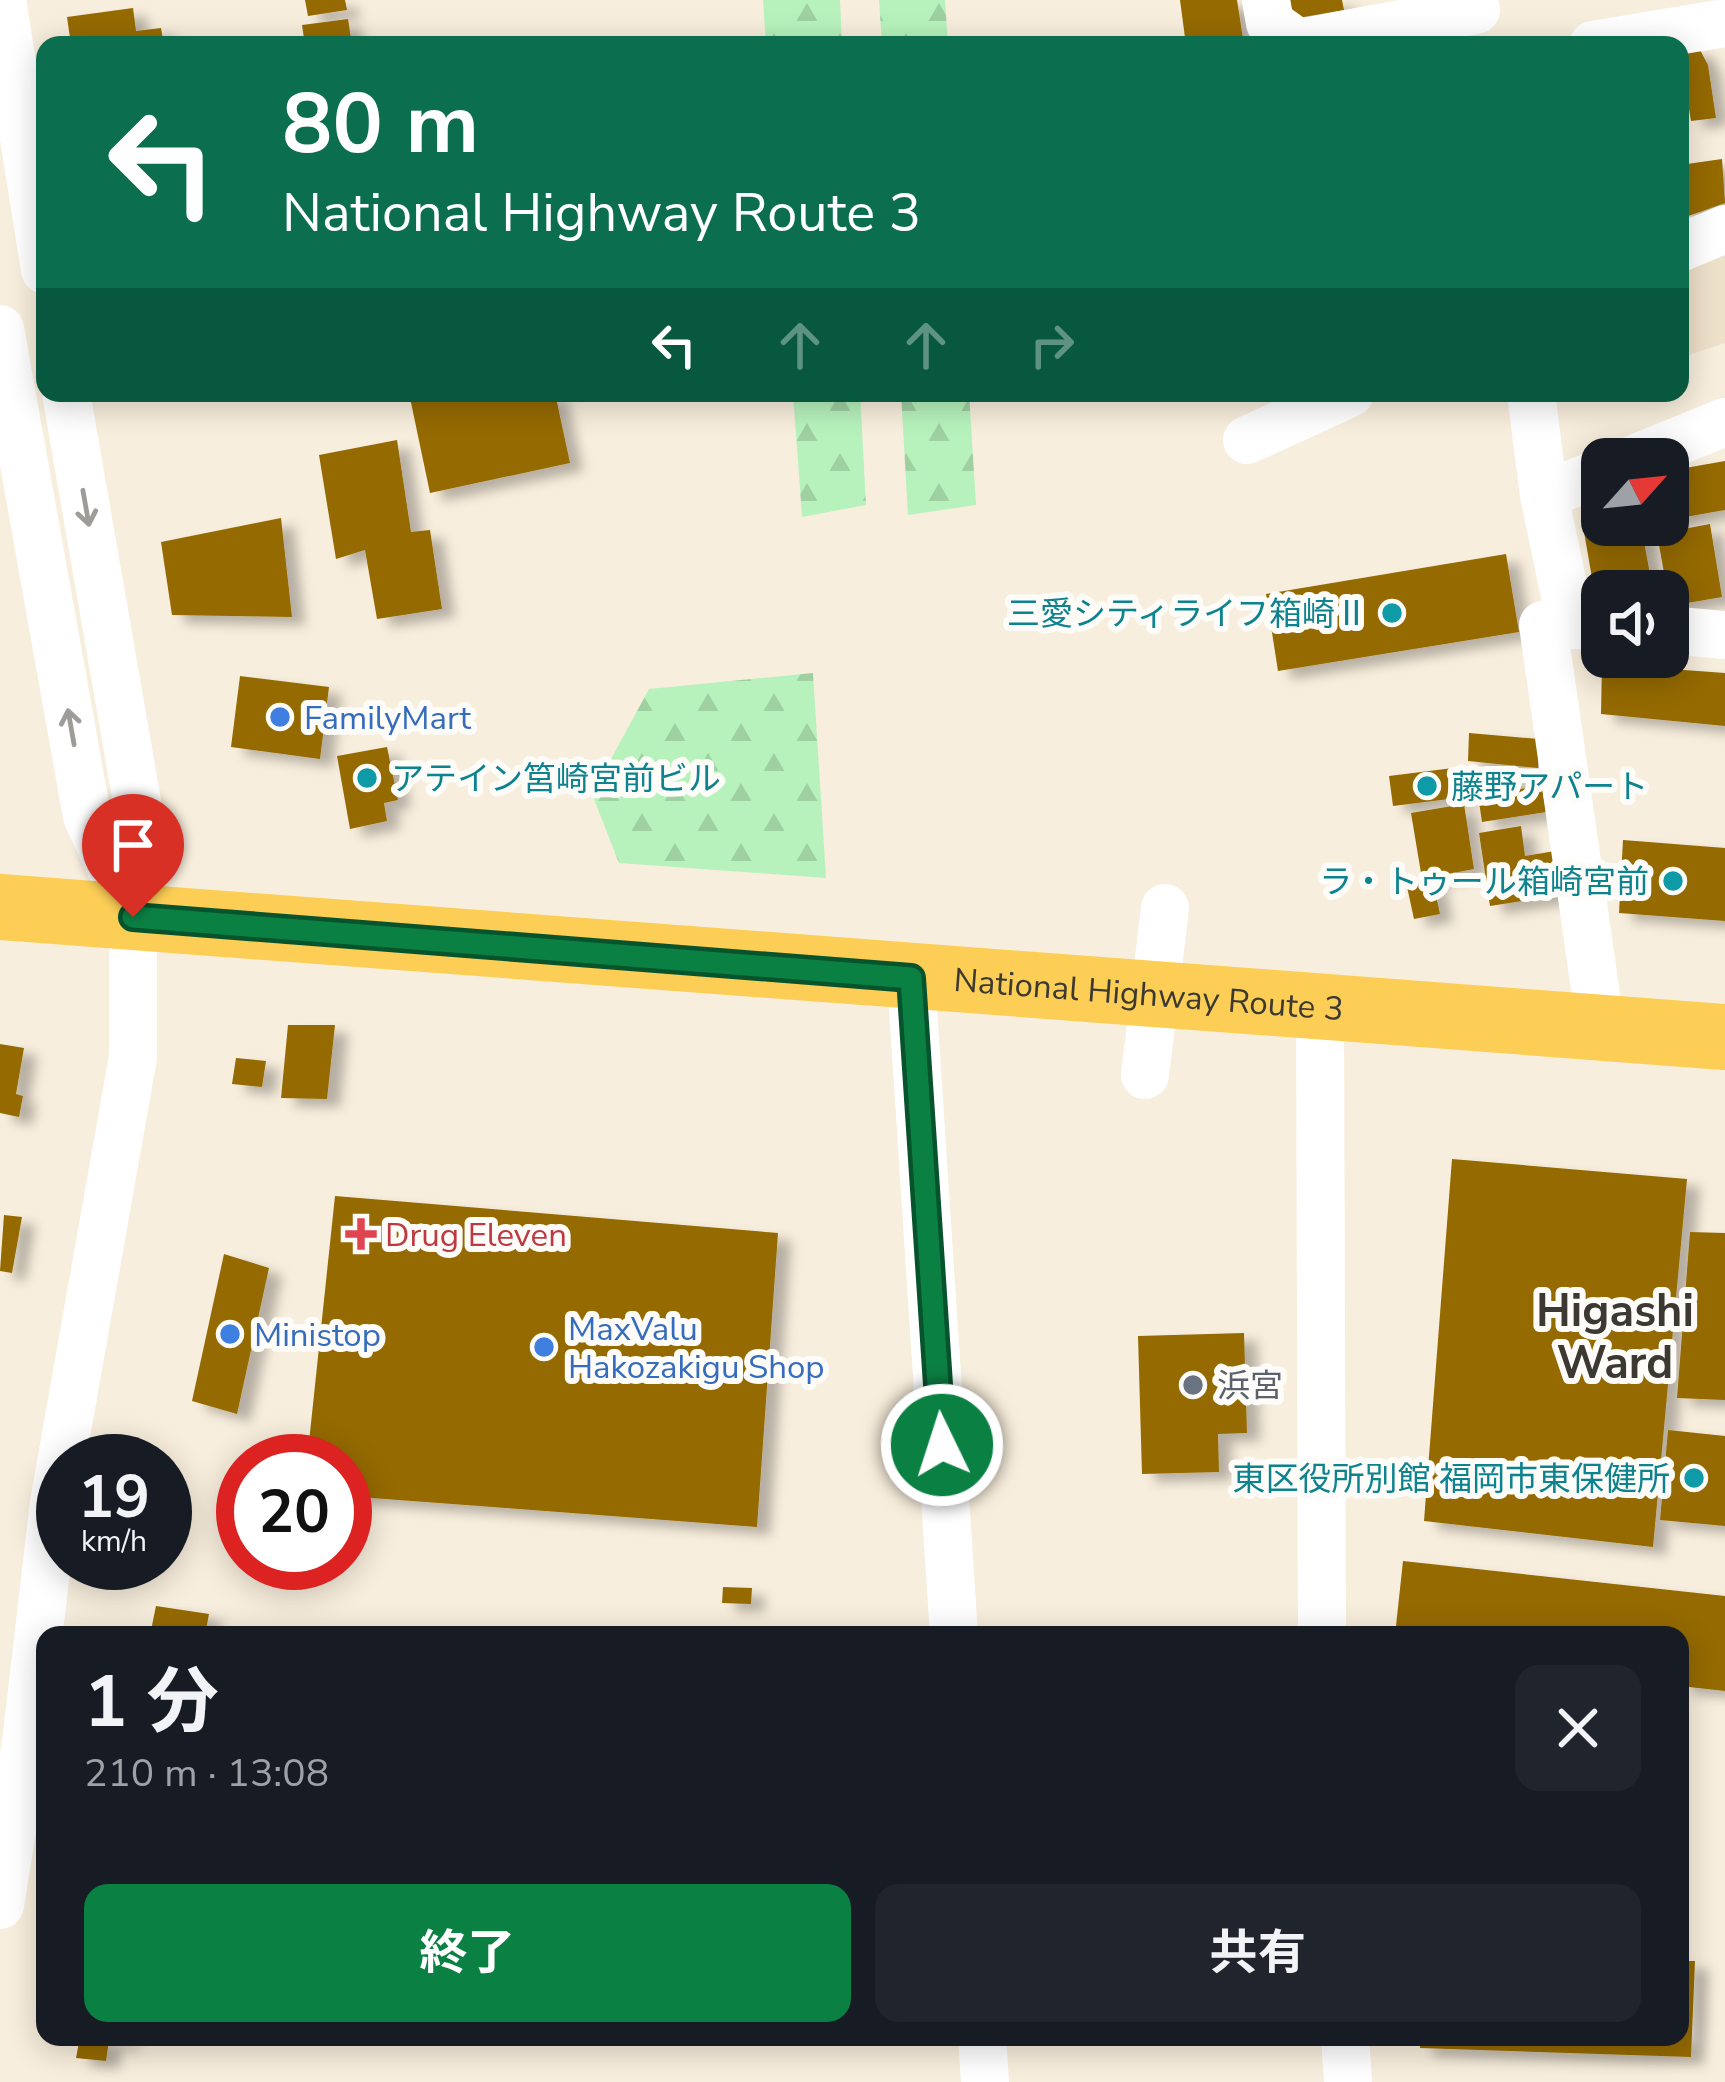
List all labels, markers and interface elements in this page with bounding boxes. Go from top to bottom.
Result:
text: 80 m [282,67,479,182]
icon: left [84,84,240,240]
text: National Highway Route 3 [282,176,921,250]
icon: left [641,312,707,378]
icon: ahead [767,312,833,378]
icon: ahead [893,312,959,378]
icon: right [1019,312,1085,378]
north arrow [1581,438,1689,546]
map controls [1581,438,1689,678]
one-way arrow [75,488,98,527]
button: sound [1581,570,1689,678]
place label: 三愛シティライフ箱崎Ⅱ [1007,592,1368,637]
marker: 三愛シティライフ箱崎Ⅱ [1379,600,1405,626]
place label: FamilyMart [304,696,472,741]
marker: FamilyMart [267,704,293,730]
one-way arrow [59,708,82,747]
place label: アテイン筥崎宮前ビル [391,757,721,802]
marker: アテイン筥崎宮前ビル [354,765,380,791]
place label: 藤野アパート [1451,765,1648,810]
marker: 藤野アパート [1414,773,1440,799]
pin [82,794,184,917]
icon: arrive [100,812,166,878]
place label: ラ・トゥール箱崎宮前 [1319,860,1649,905]
marker: ラ・トゥール箱崎宮前 [1660,868,1686,894]
street label: National Highway Route 3 [952,958,1345,1032]
place label: Drug Eleven [385,1213,567,1258]
marker: Drug Eleven [348,1221,374,1247]
district label: Higashi Ward [1536,1281,1694,1394]
place label: MaxValu Hakozakigu Shop [568,1307,825,1390]
place label: Ministop [254,1313,381,1358]
marker: Ministop [217,1321,243,1347]
marker: MaxValu Hakozakigu Shop [531,1334,557,1360]
place label: 浜宮 [1217,1364,1283,1409]
marker: 浜宮 [1180,1372,1206,1398]
position arrow [879,1382,1005,1508]
speed limit sign: 20 [216,1434,372,1590]
text: 19 [78,1456,150,1538]
place label: 東区役所別館 福岡市東保健所 [1233,1457,1670,1502]
marker: 東区役所別館 福岡市東保健所 [1681,1465,1707,1491]
text: km/h [81,1521,147,1562]
text: 1 分 [84,1653,219,1751]
button: close [1515,1665,1641,1791]
text: 210 m · 13:08 [84,1747,329,1800]
button: 終了 [84,1884,851,2022]
button: 共有 [875,1884,1641,2022]

